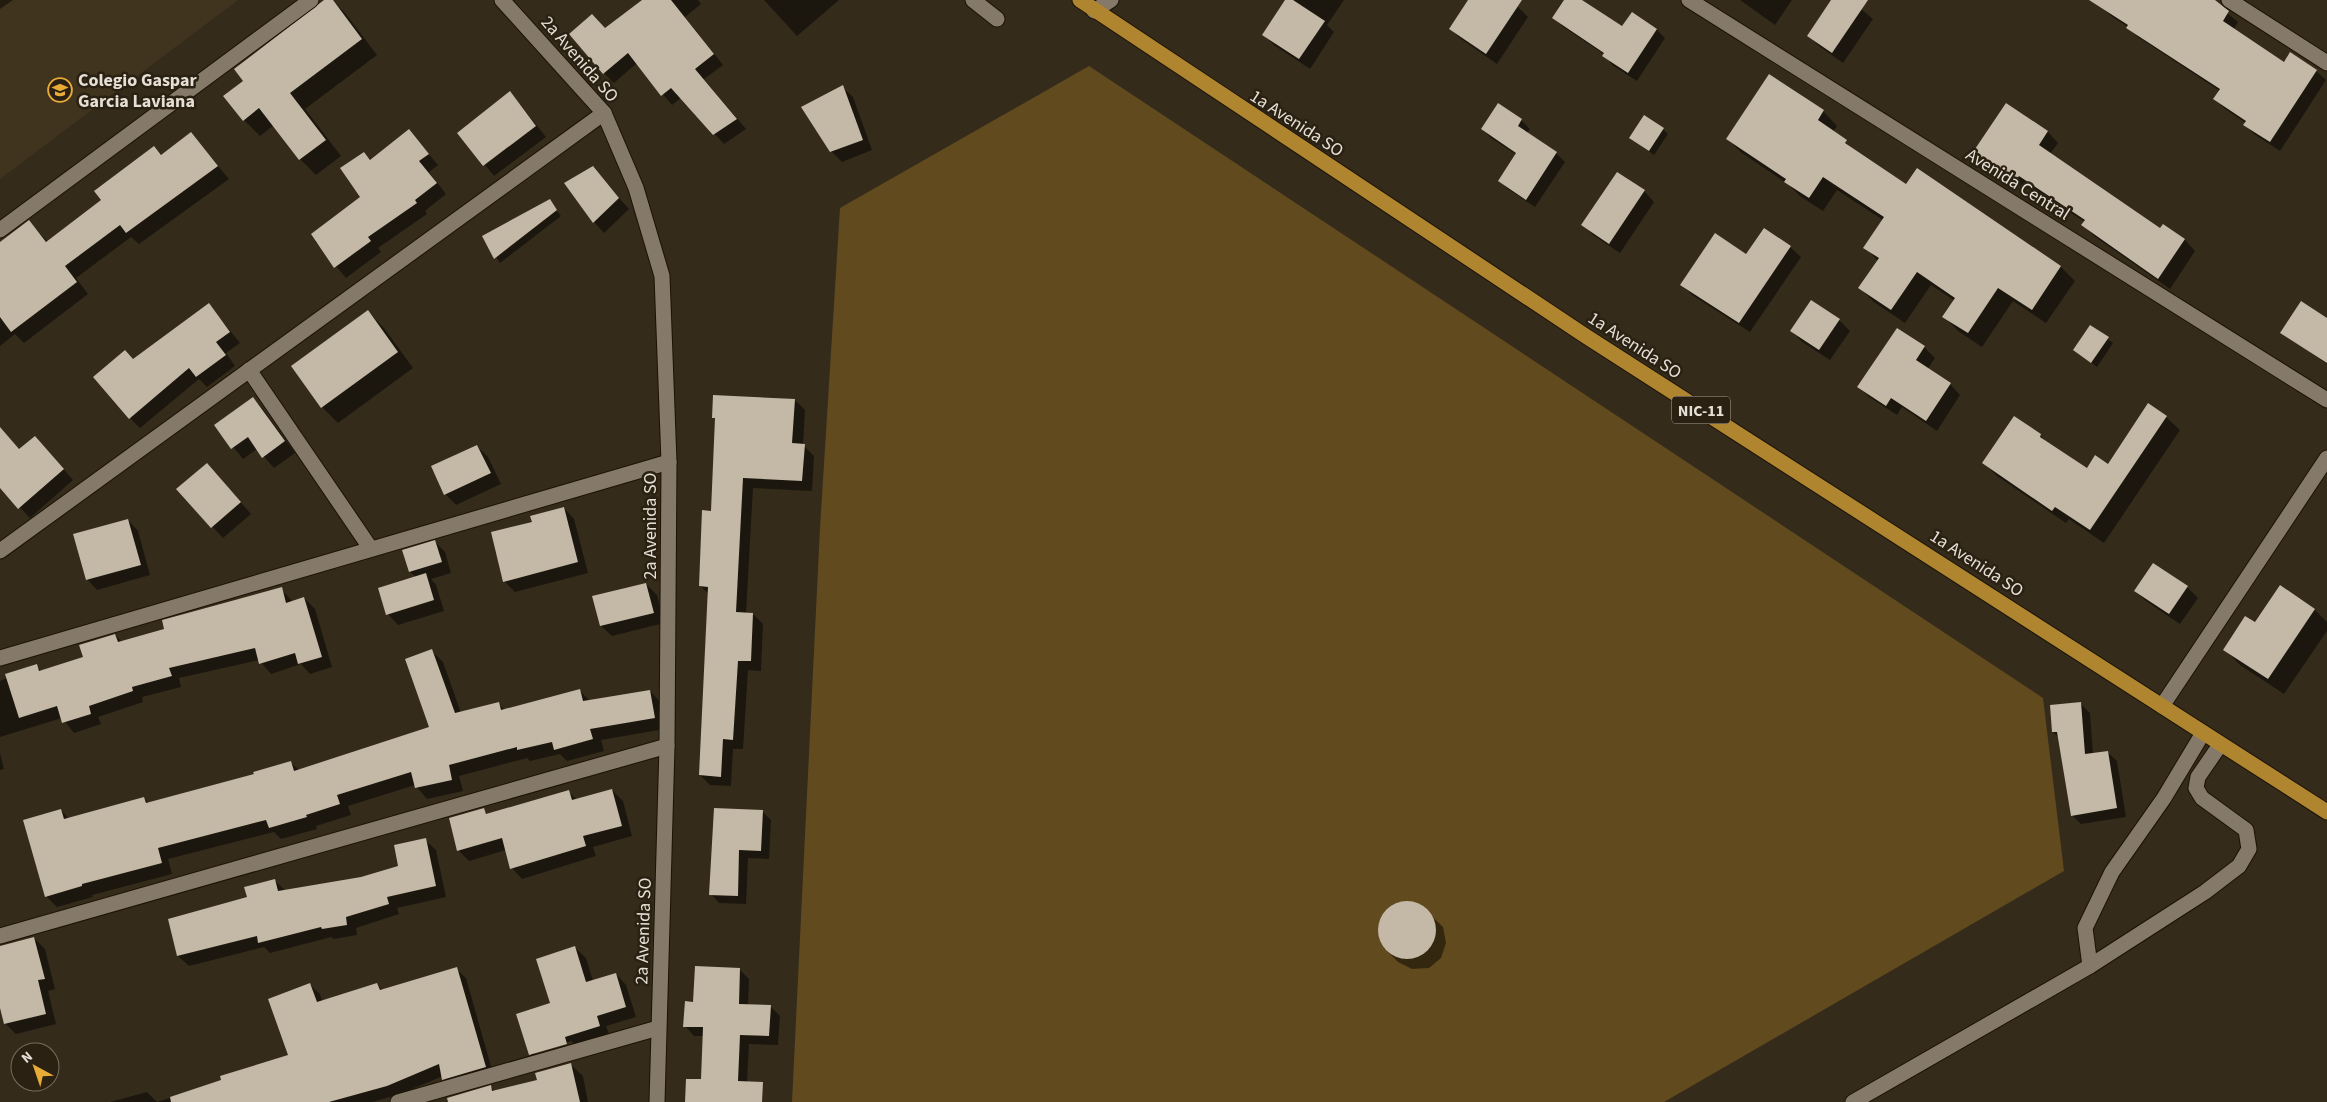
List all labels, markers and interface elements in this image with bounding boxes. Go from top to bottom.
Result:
street label: 2a Avenida SO [535,11,624,108]
place label: Colegio Gaspar Garcia Laviana [78,68,197,114]
school or university icon: Colegio Gaspar Garcia Laviana [47,77,73,103]
street label: 1a Avenida SO [1245,84,1348,163]
street label: Avenida Central [1961,142,2075,226]
street label: 1a Avenida SO [1583,306,1686,385]
road number: NIC-11 [1672,396,1730,424]
street label: 2a Avenida SO [638,472,663,580]
street label: 1a Avenida SO [1925,524,2028,603]
street label: 2a Avenida SO [629,877,658,985]
north arrow [10,1042,60,1092]
text: N [17,1047,37,1068]

